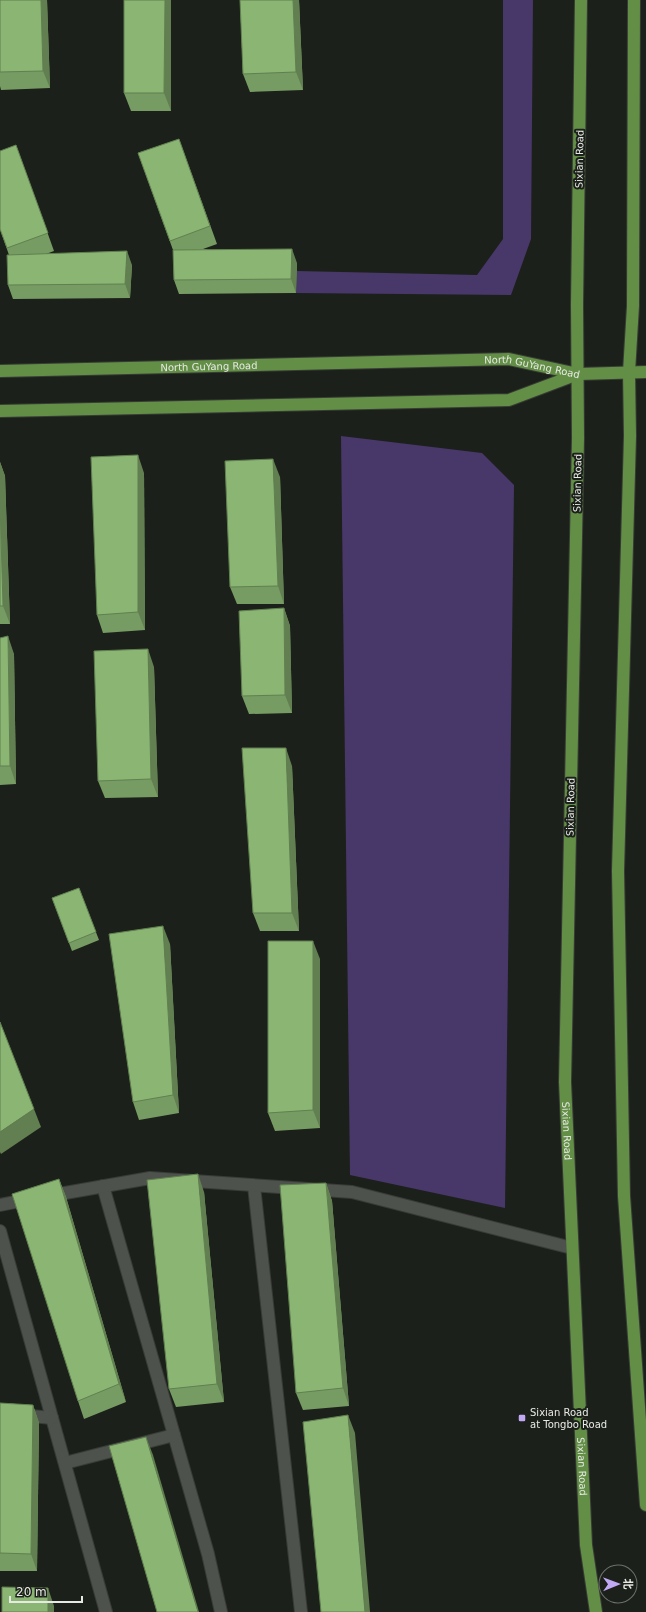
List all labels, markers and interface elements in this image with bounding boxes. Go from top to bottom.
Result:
street label: Sixian Road [573,130,586,188]
street label: North GuYang Road [484,353,581,380]
street label: North GuYang Road [160,360,258,373]
street label: Sixian Road [571,454,584,512]
street label: Sixian Road [564,778,577,836]
street label: Sixian Road [560,1101,574,1160]
place label: Sixian Road at Tongbo Road [530,1407,607,1430]
marker: Sixian Road at Tongbo Road [517,1413,527,1423]
street label: Sixian Road [575,1437,589,1496]
north arrow [598,1564,638,1604]
scale bar [10,1578,82,1604]
text: 北 [621,1578,634,1589]
text: 20 m [16,1585,47,1599]

